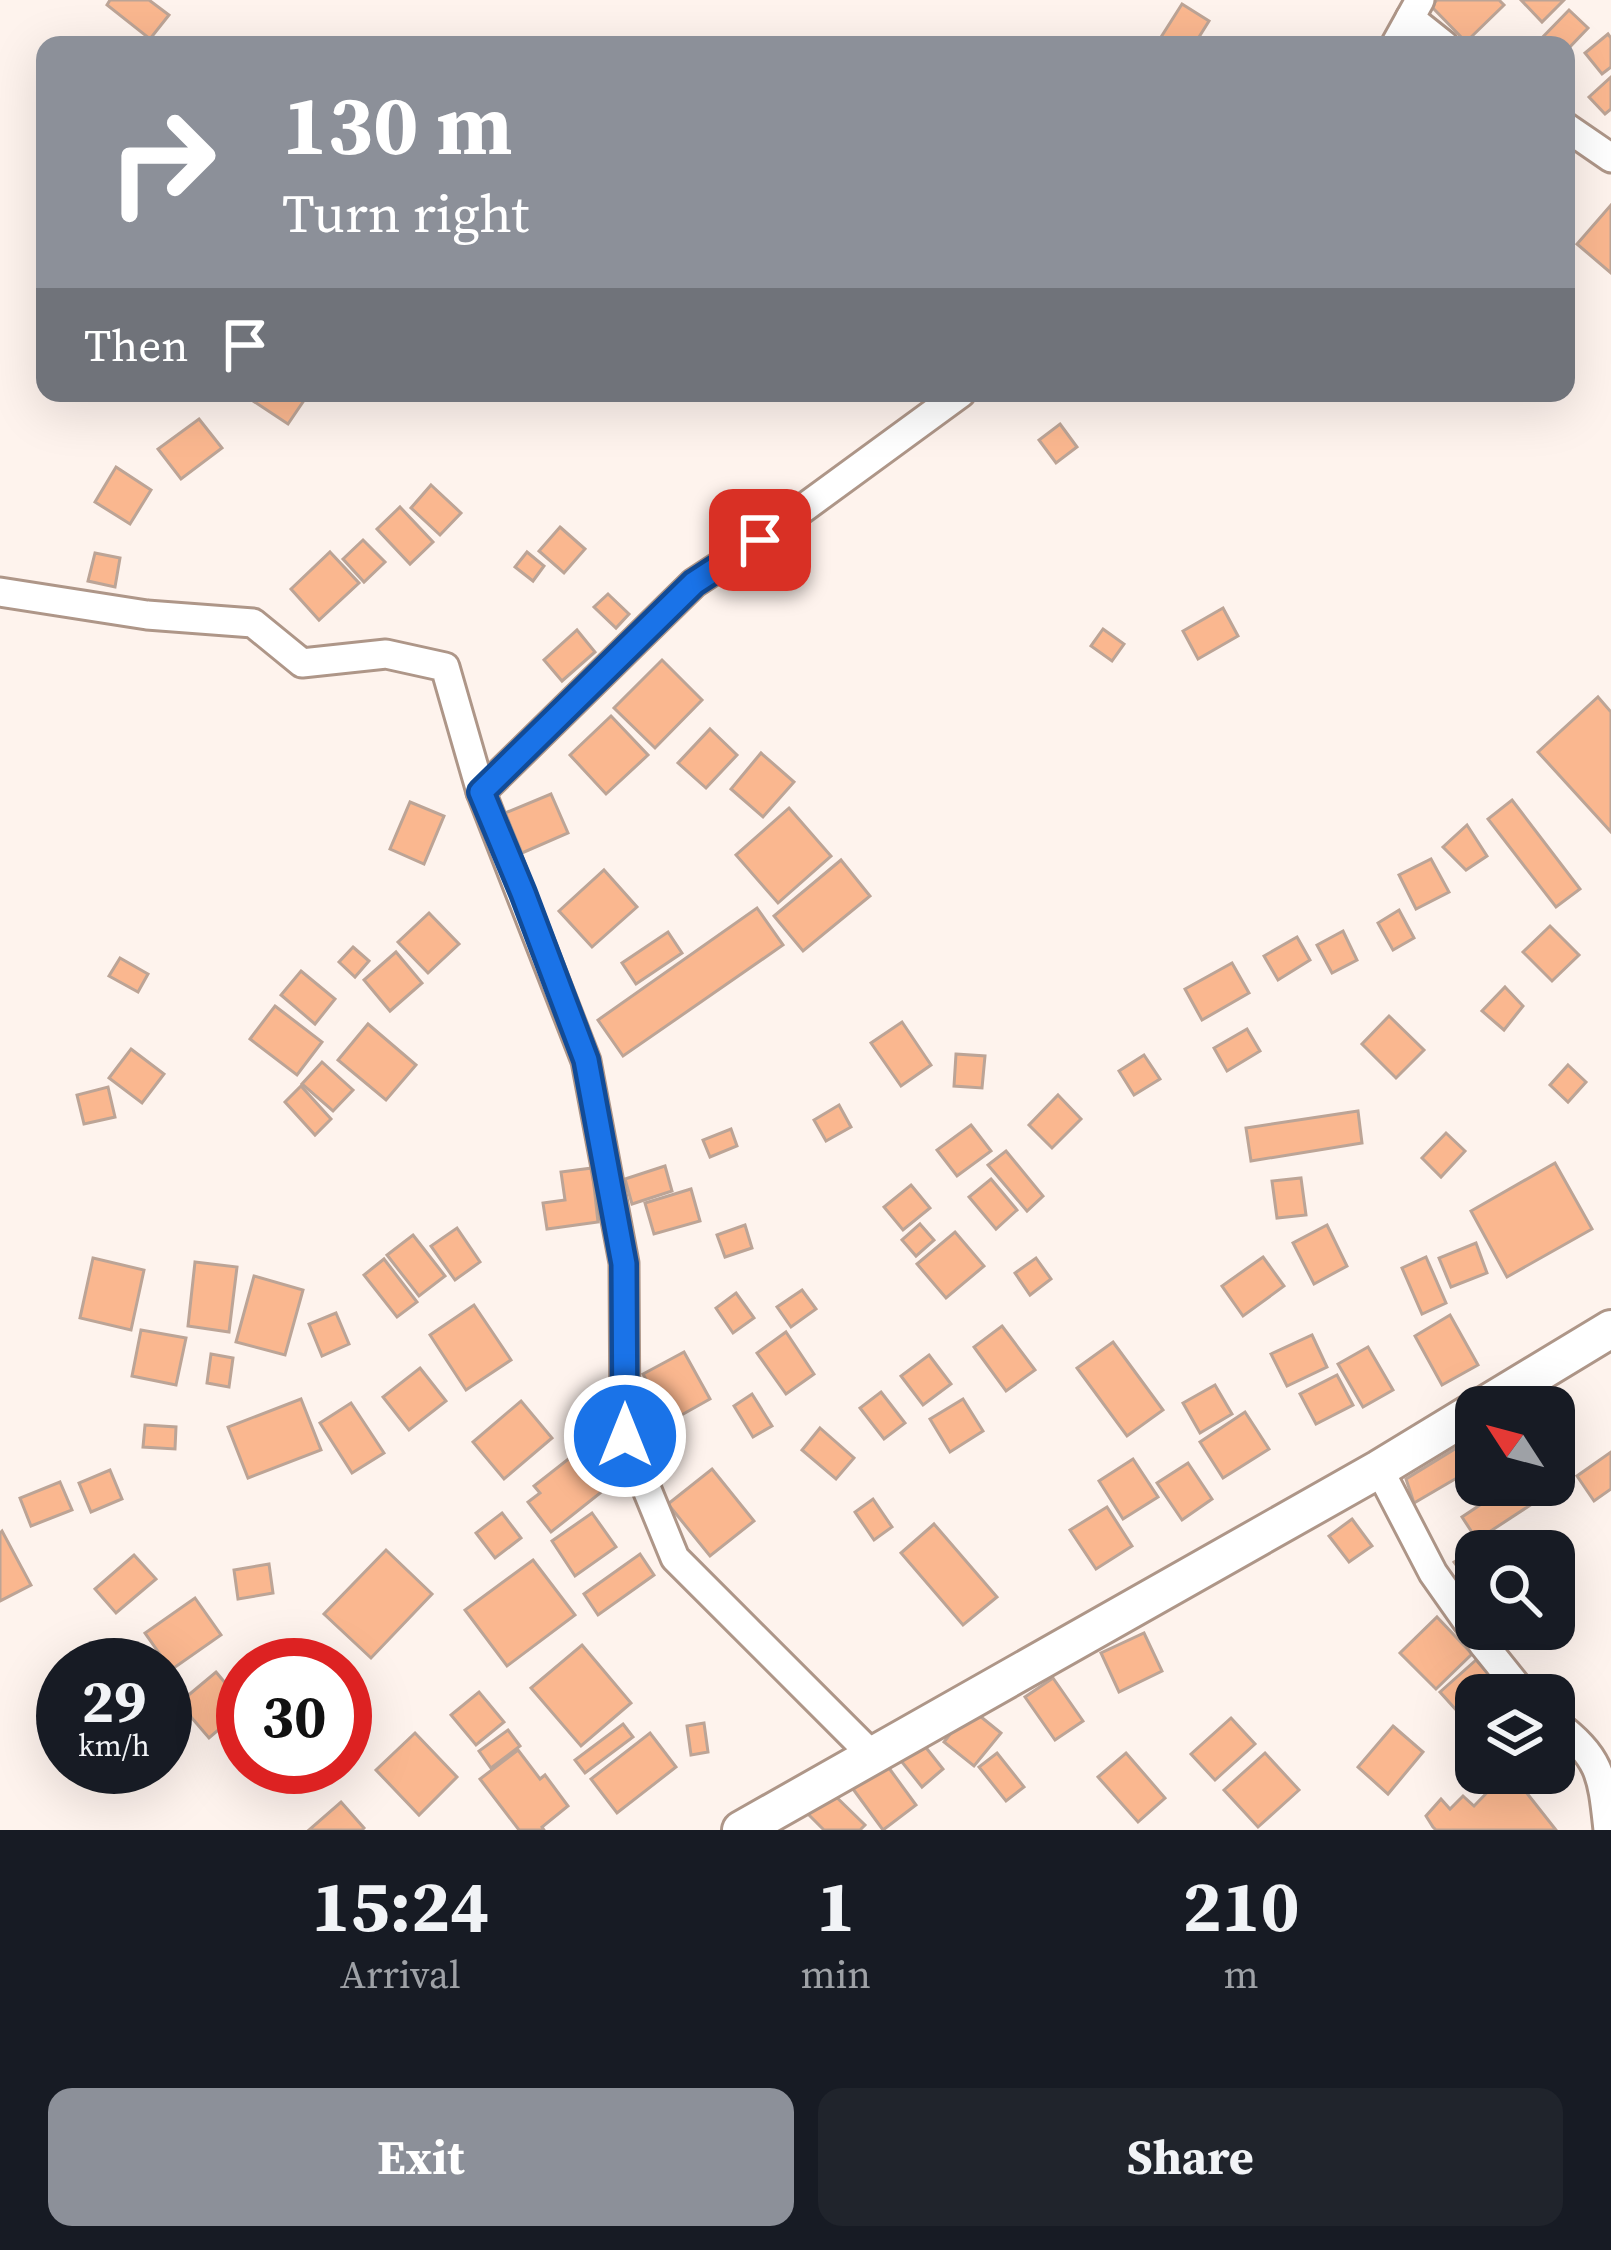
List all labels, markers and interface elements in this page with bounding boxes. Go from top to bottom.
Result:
text: 130 m [282,67,513,182]
icon: right [84,84,240,240]
text: Turn right [282,176,529,250]
icon: arrive [212,312,278,378]
text: Then [84,314,188,376]
pin [709,489,811,591]
icon: arrive [727,507,793,573]
position arrow [562,1373,688,1499]
north arrow [1455,1386,1575,1506]
map controls [1455,1386,1575,1794]
button: search [1455,1530,1575,1650]
speed limit sign: 30 [216,1638,372,1794]
text: 29 [81,1660,147,1742]
button: layers [1455,1674,1575,1794]
text: km/h [78,1725,150,1766]
text: 15:24 [311,1856,489,1955]
text: 1 [816,1856,855,1955]
text: 210 [1182,1856,1300,1955]
text: Arrival [340,1948,461,2001]
text: min [801,1948,871,2001]
text: m [1223,1948,1259,2001]
button: Exit [48,2088,794,2226]
button: Share [818,2088,1563,2226]

